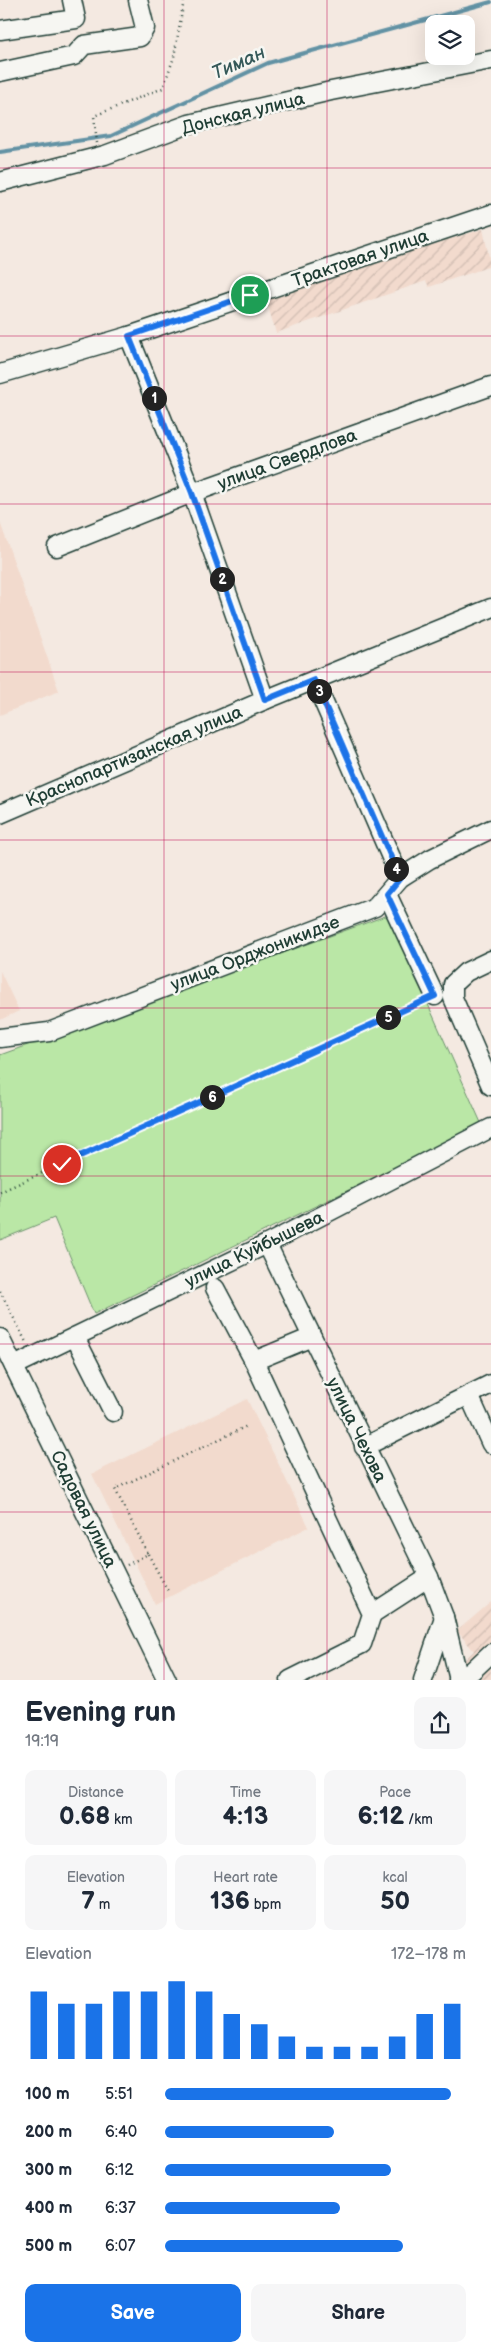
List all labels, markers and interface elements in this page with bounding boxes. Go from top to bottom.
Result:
map controls [425,15,475,65]
button: layers [425,15,475,65]
water label: Тиман [208,41,269,85]
street label: Донская улица [180,88,307,139]
street label: Трактовая улица [289,225,431,292]
pin [229,274,271,316]
icon: arrive [236,281,264,309]
pin: 1 [142,386,166,410]
text: 1 [152,390,157,407]
street label: улица Свердлова [215,424,360,494]
pin: 2 [210,566,234,592]
text: 2 [218,571,227,588]
pin: 3 [306,678,332,704]
text: 3 [315,683,324,700]
street label: Краснопартизанская улица [23,701,246,812]
pin: 4 [384,856,408,882]
text: 4 [392,861,401,878]
street label: улица Орджоникидзе [168,912,343,995]
pin: 5 [376,1004,400,1030]
text: 5 [384,1009,393,1026]
pin: 6 [200,1084,224,1110]
text: 6 [208,1089,217,1106]
pin [41,1143,83,1185]
icon: check [48,1150,76,1178]
street label: улица Куйбышева [181,1207,327,1292]
street label: улица Чехова [322,1374,391,1486]
street label: Садовая улица [46,1447,121,1572]
text: Evening run [25,1696,176,1729]
button: share [414,1697,466,1749]
text: 19:19 [25,1732,59,1751]
text: Distance [68,1784,124,1801]
text: Time [230,1784,261,1801]
text: Pace [379,1784,411,1801]
text: 0.68 [59,1801,110,1832]
text: 4:13 [223,1801,268,1832]
text: 6:12 [358,1801,404,1832]
text: km [110,1811,133,1828]
text: /km [404,1811,433,1828]
text: Elevation [67,1869,125,1886]
text: Heart rate [213,1869,278,1886]
text: kcal [383,1869,408,1886]
text: 7 [81,1886,95,1917]
text: 136 [210,1886,250,1917]
text: 50 [380,1886,410,1917]
text: m [95,1896,110,1913]
text: bpm [250,1896,281,1913]
text: Elevation [25,1945,92,1964]
text: 172–178 m [391,1945,466,1964]
text: 100 m [25,2085,70,2104]
text: 5:51 [105,2085,133,2104]
text: 200 m [25,2123,72,2142]
text: 6:40 [105,2123,137,2142]
text: 300 m [25,2161,72,2180]
text: 6:12 [105,2161,134,2180]
text: 400 m [25,2199,72,2218]
text: 6:37 [105,2199,136,2218]
text: 500 m [25,2237,72,2256]
text: 6:07 [105,2237,135,2256]
button: Save [25,2284,241,2342]
button: Share [251,2284,466,2342]

